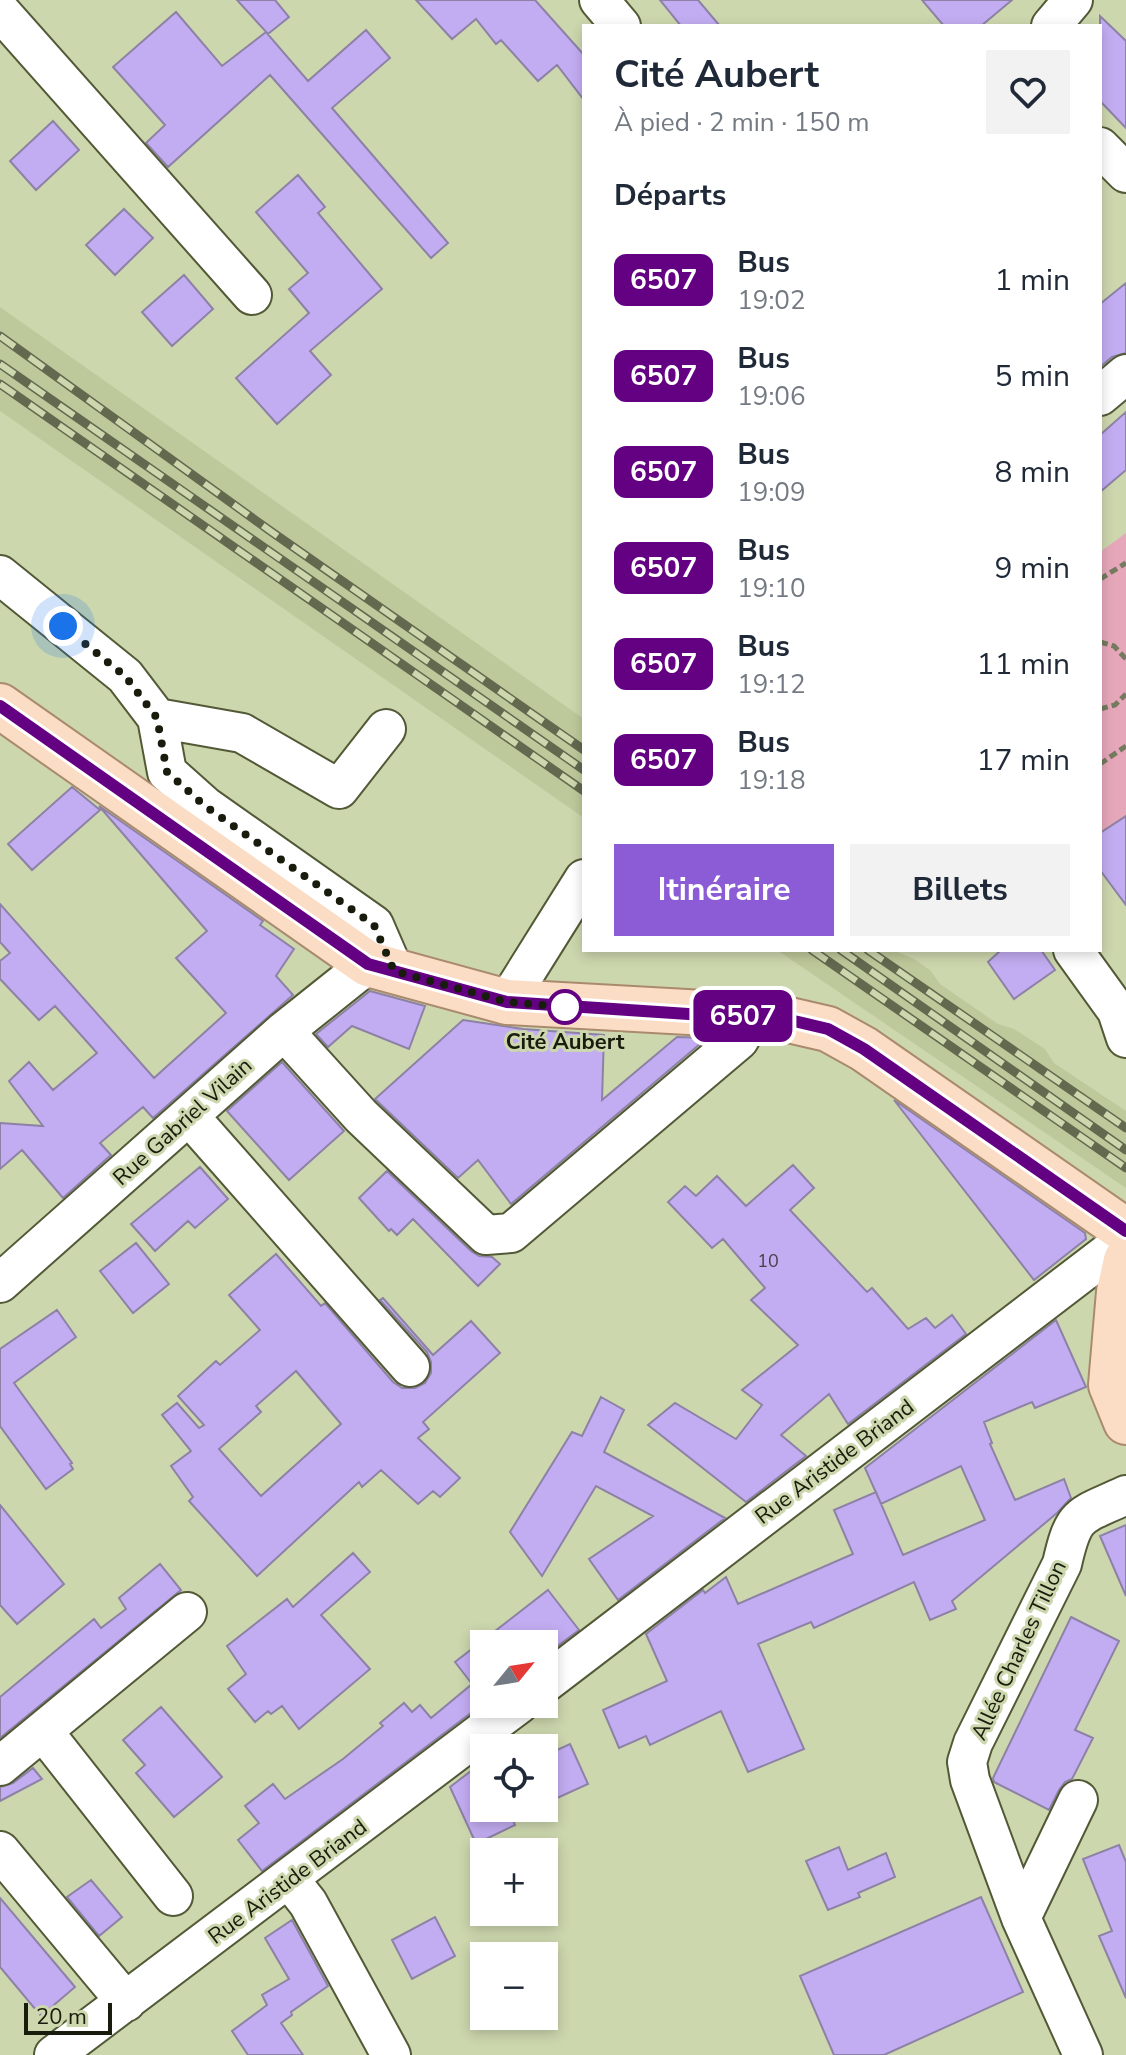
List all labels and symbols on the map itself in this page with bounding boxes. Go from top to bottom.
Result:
your location [43,606,83,646]
marker: Cité Aubert [548,990,582,1024]
line badge: 6507 [687,990,799,1042]
place label: Cité Aubert [506,1027,625,1057]
street label: Rue Gabriel Vilain [107,1051,259,1192]
house number: 10 [757,1249,779,1273]
street label: Rue Aristide Briand [749,1392,920,1531]
street label: Allée Charles Tillon [964,1556,1074,1745]
north arrow [470,1630,558,1718]
street label: Rue Aristide Briand [202,1812,373,1951]
scale bar [24,1999,112,2035]

